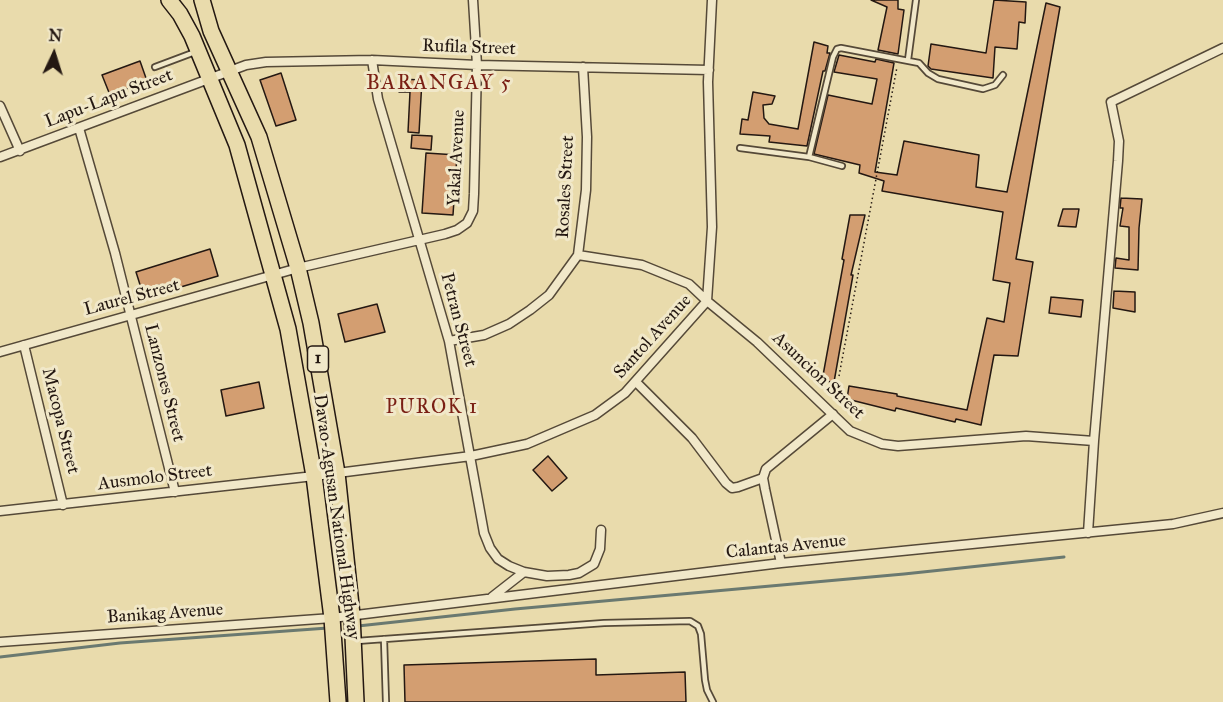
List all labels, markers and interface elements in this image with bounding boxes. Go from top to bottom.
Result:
north arrow [24,24,84,84]
text: N [48,26,63,45]
street label: Rufila Street [422,36,516,60]
street label: Lapu-Lapu Street [42,65,176,133]
district label: BARANGAY 5 [366,71,512,97]
street label: Yakal Avenue [444,109,470,207]
street label: Rosales Street [553,135,579,239]
street label: Petran Street [435,271,481,369]
street label: Laurel Street [82,275,182,321]
street label: Santol Avenue [610,290,696,384]
street label: Lanzones Street [139,322,189,444]
street label: Asuncion Street [767,328,869,424]
road number: 1 [308,346,328,372]
street label: Macopa Street [36,366,84,476]
street label: Davao-Agusan National Highway [308,393,364,641]
district label: PUROK 1 [386,396,478,420]
street label: Ausmolo Street [97,460,213,496]
street label: Calantas Avenue [725,530,847,564]
street label: Banikag Avenue [106,599,224,629]

